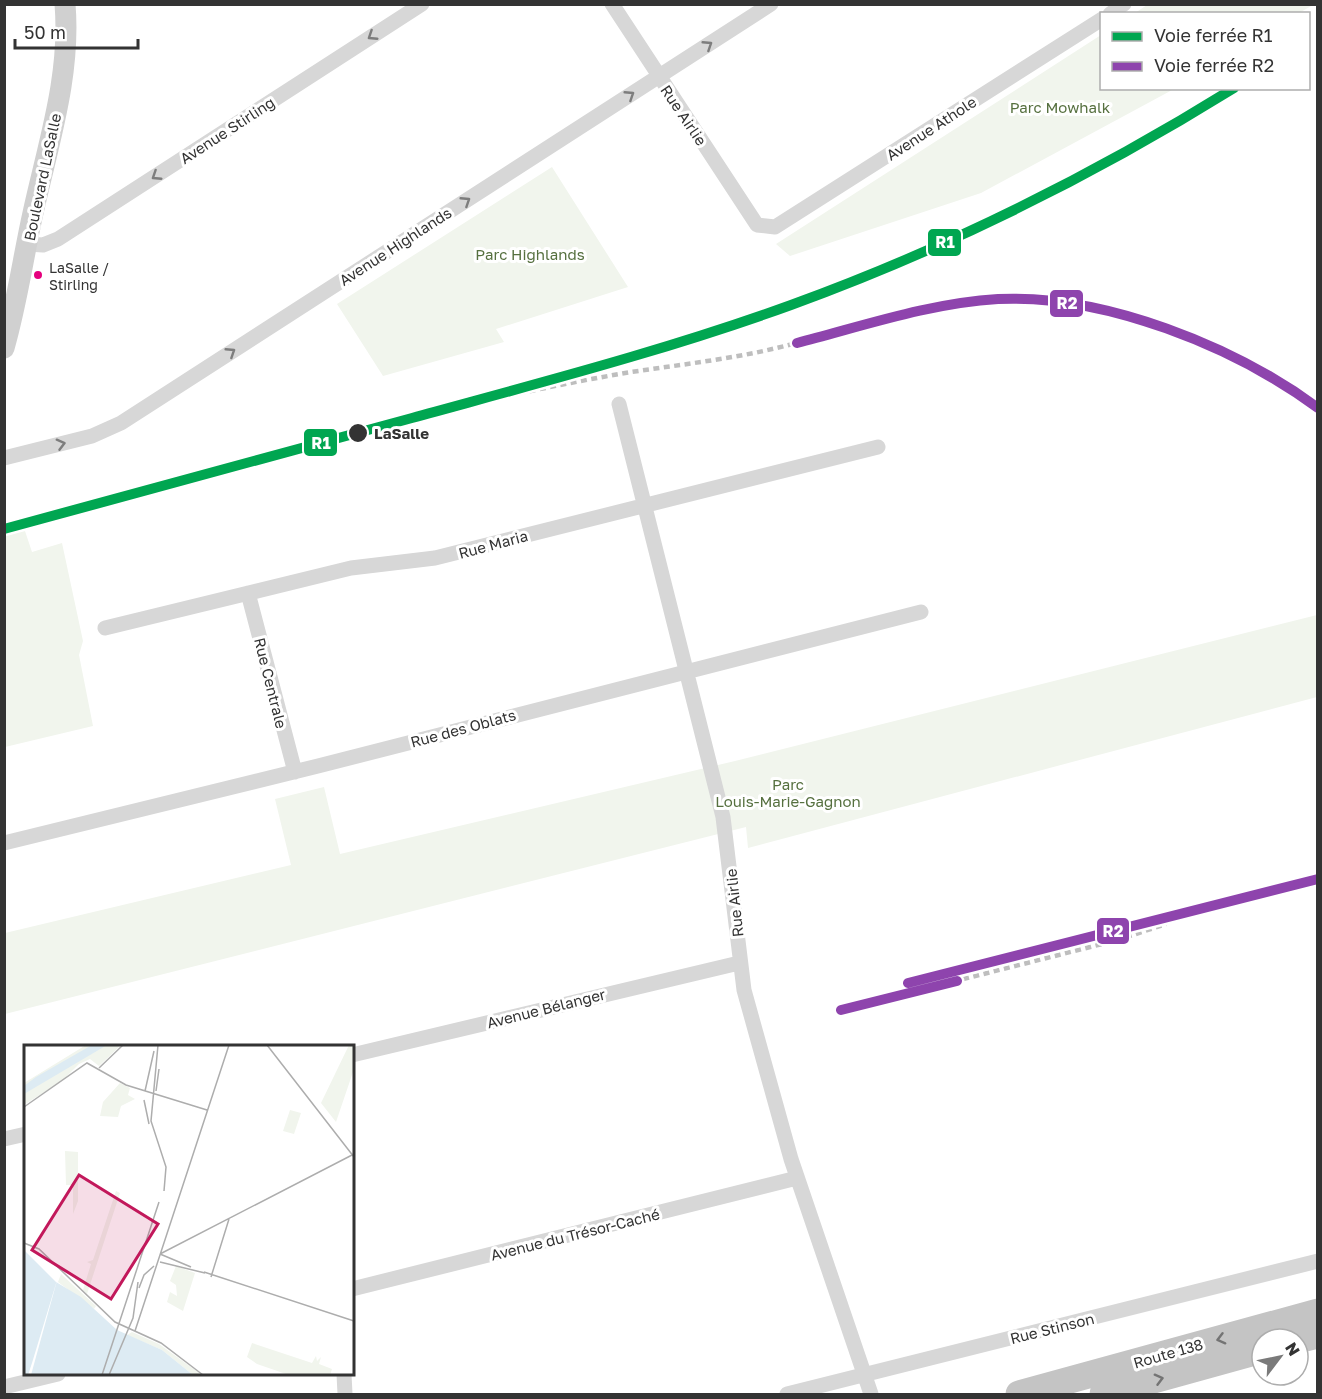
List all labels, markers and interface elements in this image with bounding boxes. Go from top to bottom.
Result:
scale bar [15,12,138,50]
legend [1100,12,1310,90]
text: 50 m [24,21,66,43]
text: Voie ferrée R1 [1154,24,1273,46]
one-way arrow [368,29,379,40]
one-way arrow [701,42,712,53]
text: Voie ferrée R2 [1154,54,1274,76]
street label: Rue Airlie [657,81,711,149]
one-way arrow [623,91,634,102]
street label: Avenue Athole [883,92,980,164]
street label: Avenue Stirling [176,93,278,167]
park label: Parc Mowhalk [1010,98,1111,116]
street label: Boulevard LaSalle [20,111,64,242]
one-way arrow [151,169,162,180]
one-way arrow [460,196,470,208]
street label: Avenue Highlands [335,203,455,289]
line badge: R1 [927,228,962,257]
text: R1 [935,232,955,252]
park label: Parc Highlands [475,245,585,263]
place label: LaSalle / Stirling [49,259,109,293]
marker: LaSalle / Stirling [32,269,44,281]
line badge: R2 [1049,289,1084,318]
text: R2 [1057,293,1078,313]
one-way arrow [225,347,235,359]
marker: LaSalle [347,422,369,444]
place label: LaSalle [374,424,429,442]
line badge: R1 [303,428,338,457]
text: R1 [311,433,331,453]
one-way arrow [56,439,66,452]
street label: Rue Maria [456,526,530,562]
street label: Rue Centrale [251,636,291,731]
street label: Rue des Oblats [408,705,518,751]
park label: Parc Louis-Marie-Gagnon [715,775,861,810]
street label: Rue Airlie [721,868,747,938]
line badge: R2 [1096,917,1130,945]
text: R2 [1103,921,1124,941]
street label: Avenue Bélanger [485,985,607,1031]
inset map [24,1045,354,1375]
street label: Avenue du Trésor-Caché [489,1204,662,1264]
street label: Rue Stinson [1008,1309,1096,1347]
north arrow [1250,1327,1310,1387]
one-way arrow [1216,1331,1226,1344]
street label: Route 138 [1131,1334,1205,1372]
text: N [1281,1339,1304,1360]
one-way arrow [1153,1374,1164,1386]

